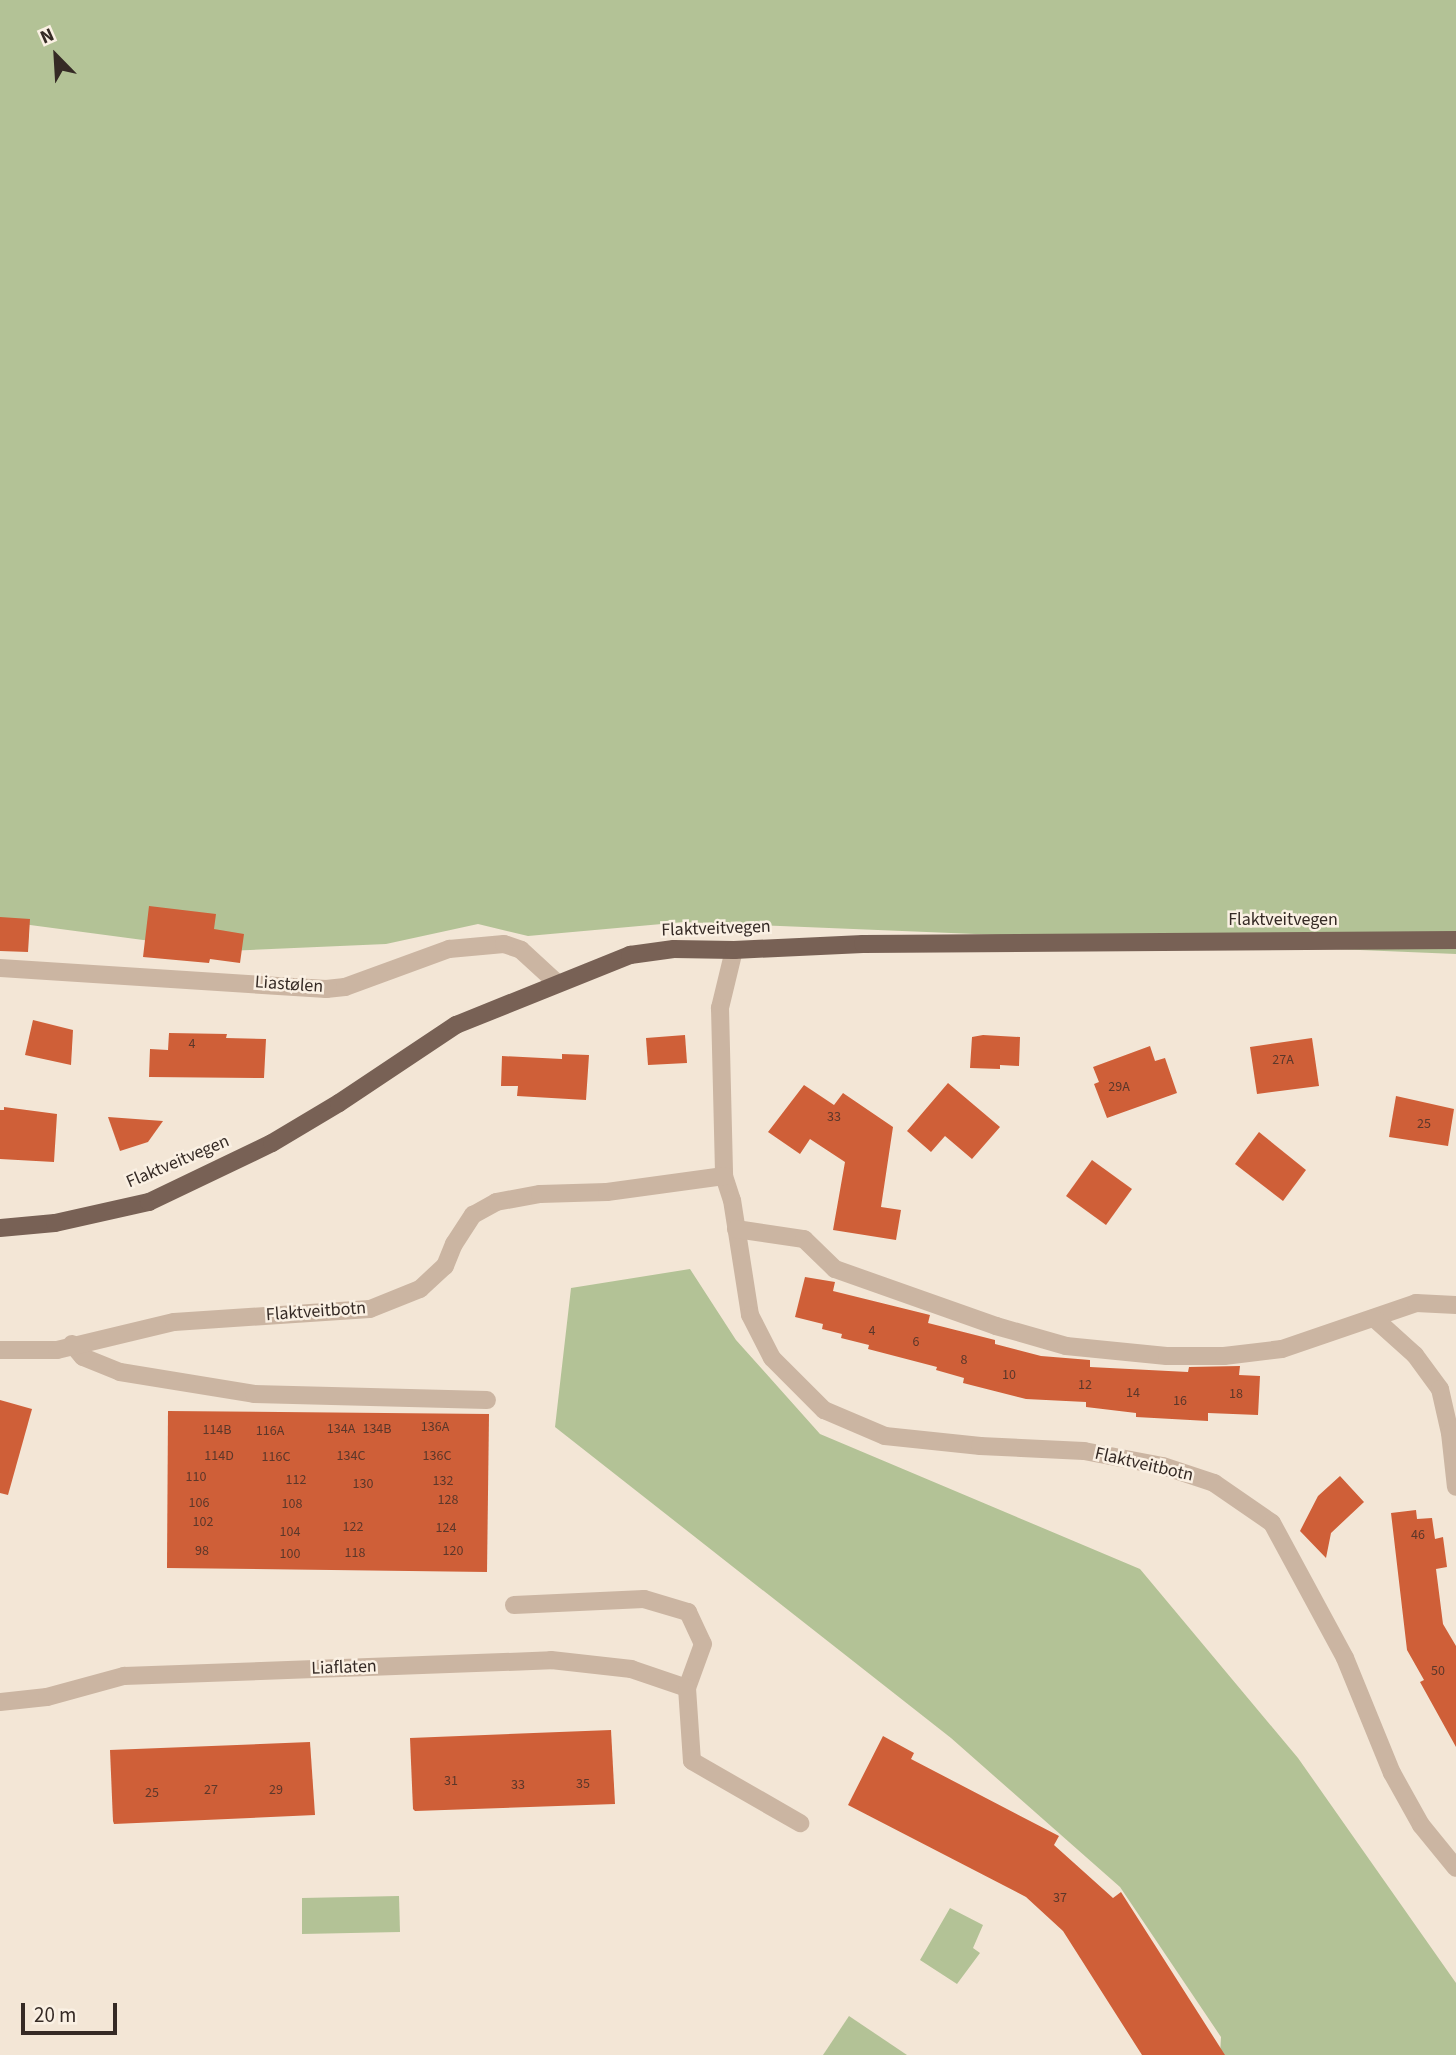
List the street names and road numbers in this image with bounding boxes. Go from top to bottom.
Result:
street label: Flaktveitvegen [1228,909,1338,931]
street label: Flaktveitvegen [661,916,771,942]
street label: Liastølen [254,972,324,998]
street label: Flaktveitvegen [123,1131,233,1193]
street label: Flaktveitbotn [265,1298,367,1326]
street label: Flaktveitbotn [1093,1443,1195,1487]
street label: Liaflaten [311,1656,377,1680]

